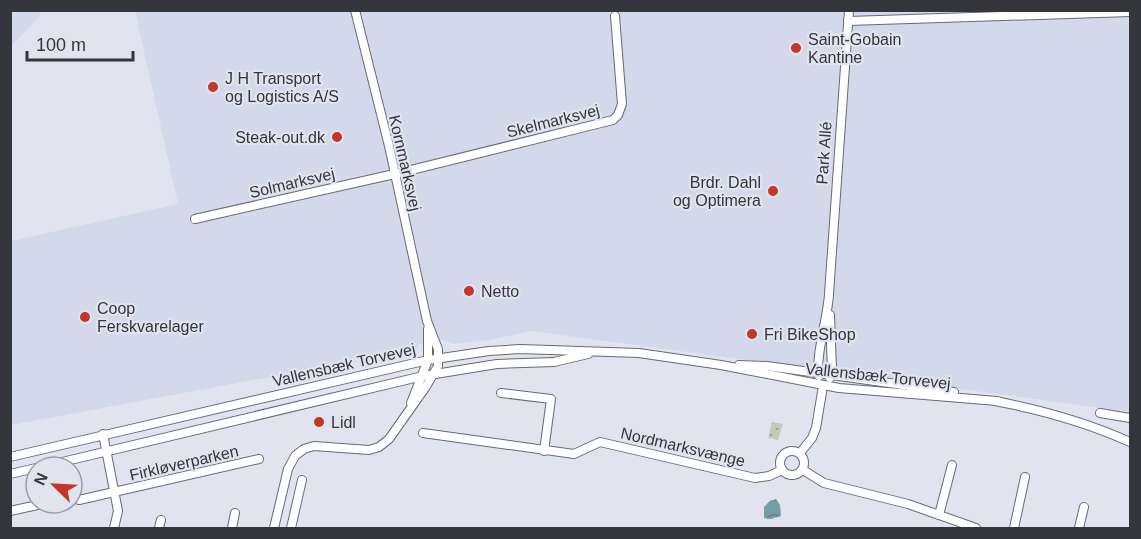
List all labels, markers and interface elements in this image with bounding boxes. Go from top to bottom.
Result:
scale bar [27,24,134,62]
place label: Saint-Gobain Kantine [808,31,901,66]
text: 100 m [36,35,86,55]
marker: Saint-Gobain Kantine [789,41,803,55]
place label: J H Transport og Logistics A/S [225,70,339,105]
marker: J H Transport og Logistics A/S [206,80,220,94]
street label: Skelmarksvej [505,101,601,141]
street label: Kornmarksvej [386,113,424,213]
street label: Park Allé [813,121,835,185]
place label: Steak-out.dk [235,129,326,146]
marker: Steak-out.dk [330,130,344,144]
street label: Solmarksvej [248,165,336,201]
place label: Brdr. Dahl og Optimera [673,174,761,209]
marker: Brdr. Dahl og Optimera [766,184,780,198]
place label: Netto [481,283,519,300]
marker: Netto [462,284,476,298]
place label: Coop Ferskvarelager [97,300,204,335]
marker: Coop Ferskvarelager [78,310,92,324]
place label: Fri BikeShop [764,326,856,343]
marker: Fri BikeShop [745,327,759,341]
street label: Vallensbæk Torvevej [271,340,417,390]
street label: Vallensbæk Torvevej [804,360,952,392]
place label: Lidl [331,414,356,431]
marker: Lidl [312,415,326,429]
street label: Nordmarksvænge [619,424,747,470]
street label: Firkløverparken [128,442,240,484]
north arrow [24,455,84,515]
text: N [31,470,51,488]

